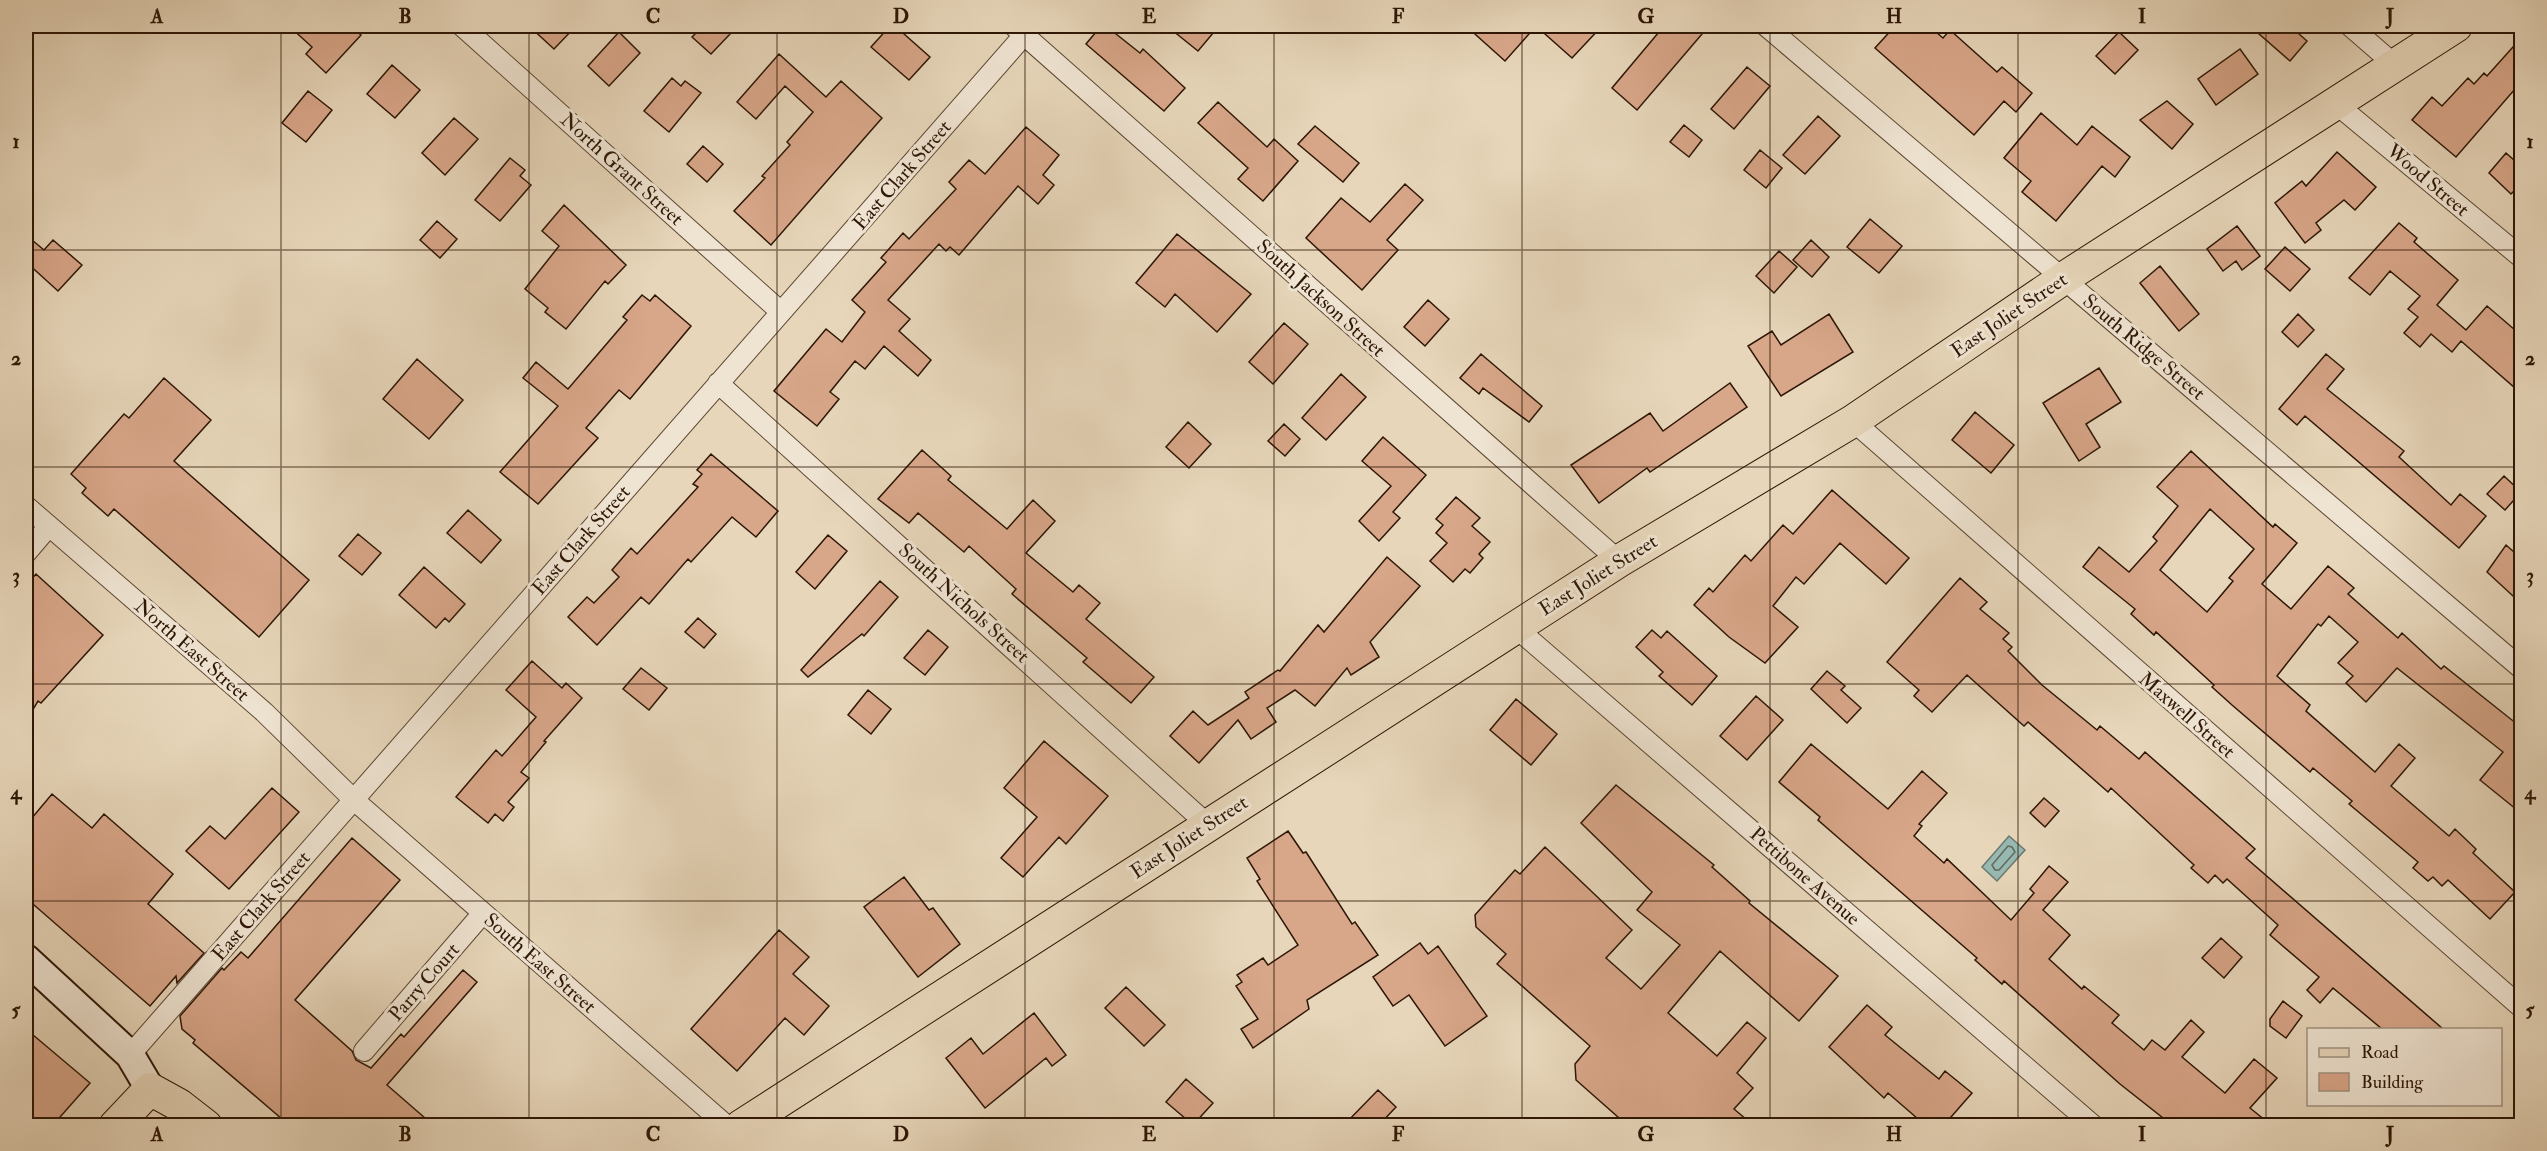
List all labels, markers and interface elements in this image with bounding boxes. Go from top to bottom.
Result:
text: A [150,4,164,29]
text: B [398,4,412,29]
text: C [646,4,660,29]
text: D [893,4,909,29]
text: E [1142,4,1157,29]
text: F [1392,4,1405,29]
text: G [1638,4,1655,29]
text: H [1886,4,1902,29]
text: I [2138,4,2146,29]
text: J [2385,4,2394,29]
street label: North Grant Street [555,107,689,231]
street label: East Clark Street [847,115,957,235]
text: 1 [12,129,20,154]
text: 1 [2526,129,2534,154]
street label: Wood Street [2381,138,2475,222]
street label: South Jackson Street [1251,234,1391,363]
street label: East Joliet Street [1946,267,2072,363]
street label: South Ridge Street [2078,289,2211,406]
text: 2 [11,346,21,371]
text: 2 [2525,346,2535,371]
street label: East Clark Street [526,480,636,600]
street label: East Joliet Street [1534,528,1662,621]
street label: South Nichols Street [893,538,1035,669]
text: 3 [12,563,20,588]
text: 3 [2526,563,2534,588]
street label: North East Street [129,593,255,707]
street label: Maxwell Street [2134,666,2241,764]
text: 4 [10,780,23,805]
text: 4 [2524,780,2537,805]
street label: East Joliet Street [1126,789,1253,884]
street label: Pettibone Avenue [1745,821,1865,931]
street label: East Clark Street [206,846,316,966]
street label: South East Street [479,907,602,1019]
street label: Parry Court [383,937,465,1026]
text: 5 [12,997,22,1022]
text: 5 [2526,997,2536,1022]
legend [2307,1028,2502,1106]
text: Road [2361,1041,2399,1064]
text: Building [2361,1071,2424,1094]
text: A [150,1122,164,1147]
text: B [398,1122,412,1147]
text: C [646,1122,660,1147]
text: D [893,1122,909,1147]
text: E [1142,1122,1157,1147]
text: F [1392,1122,1405,1147]
text: G [1638,1122,1655,1147]
text: H [1886,1122,1902,1147]
text: I [2138,1122,2146,1147]
text: J [2385,1122,2394,1147]

